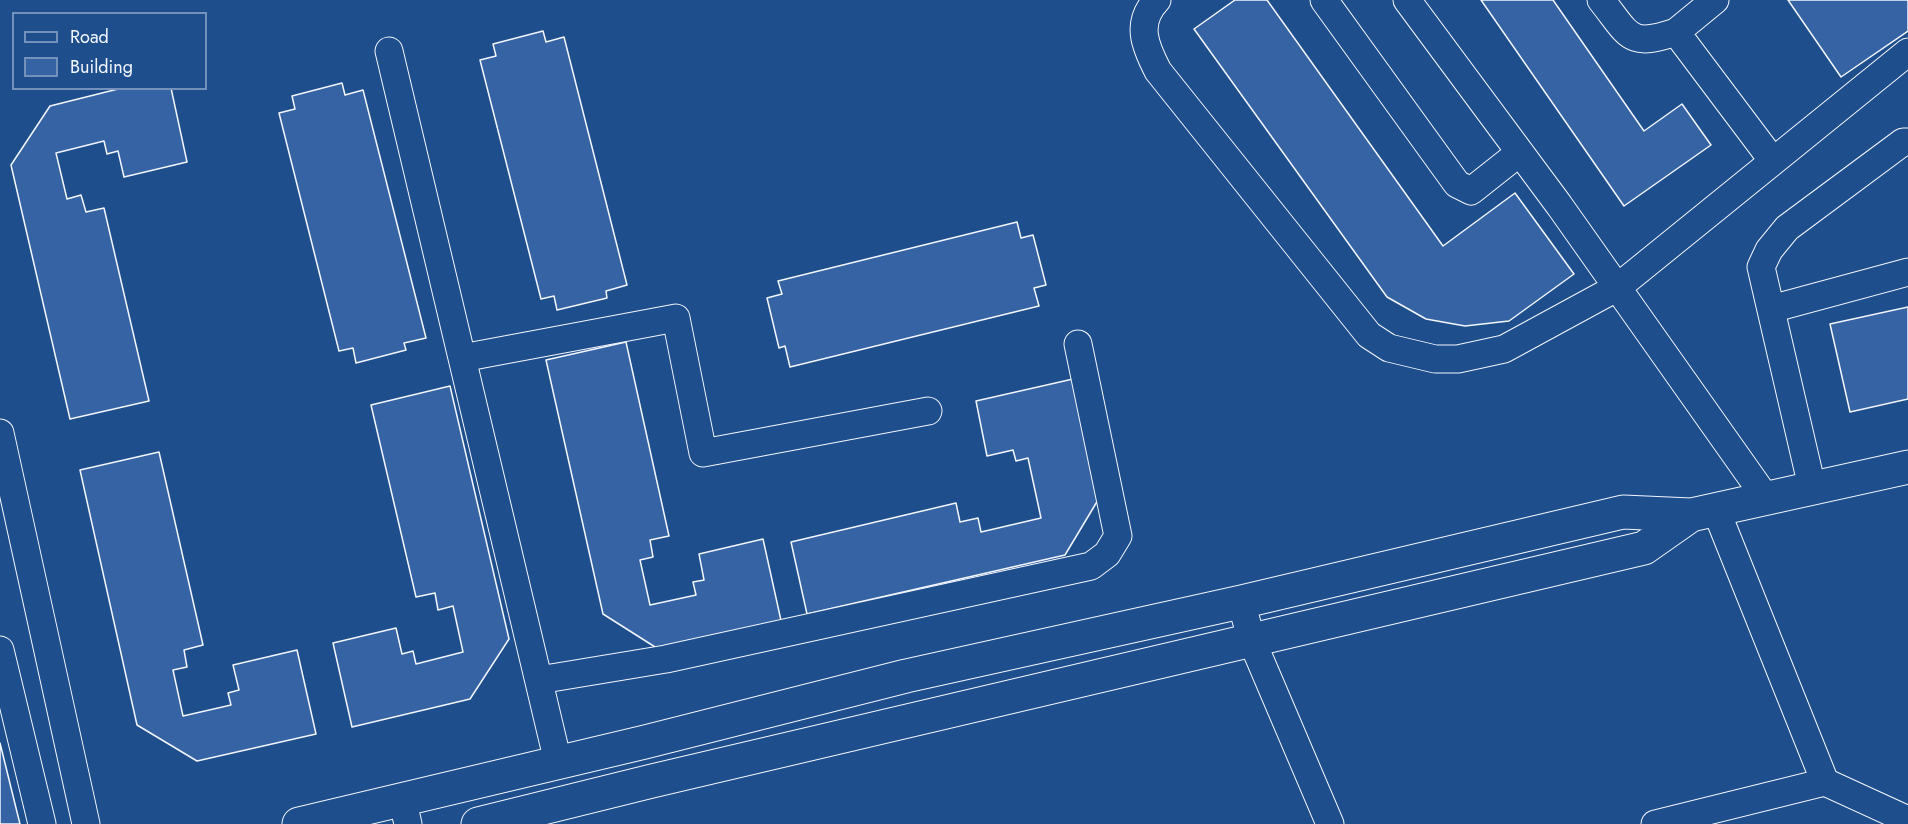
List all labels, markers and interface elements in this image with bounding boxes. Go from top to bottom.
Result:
legend [12,12,207,90]
text: Road [70,24,109,50]
text: Building [70,54,133,80]

